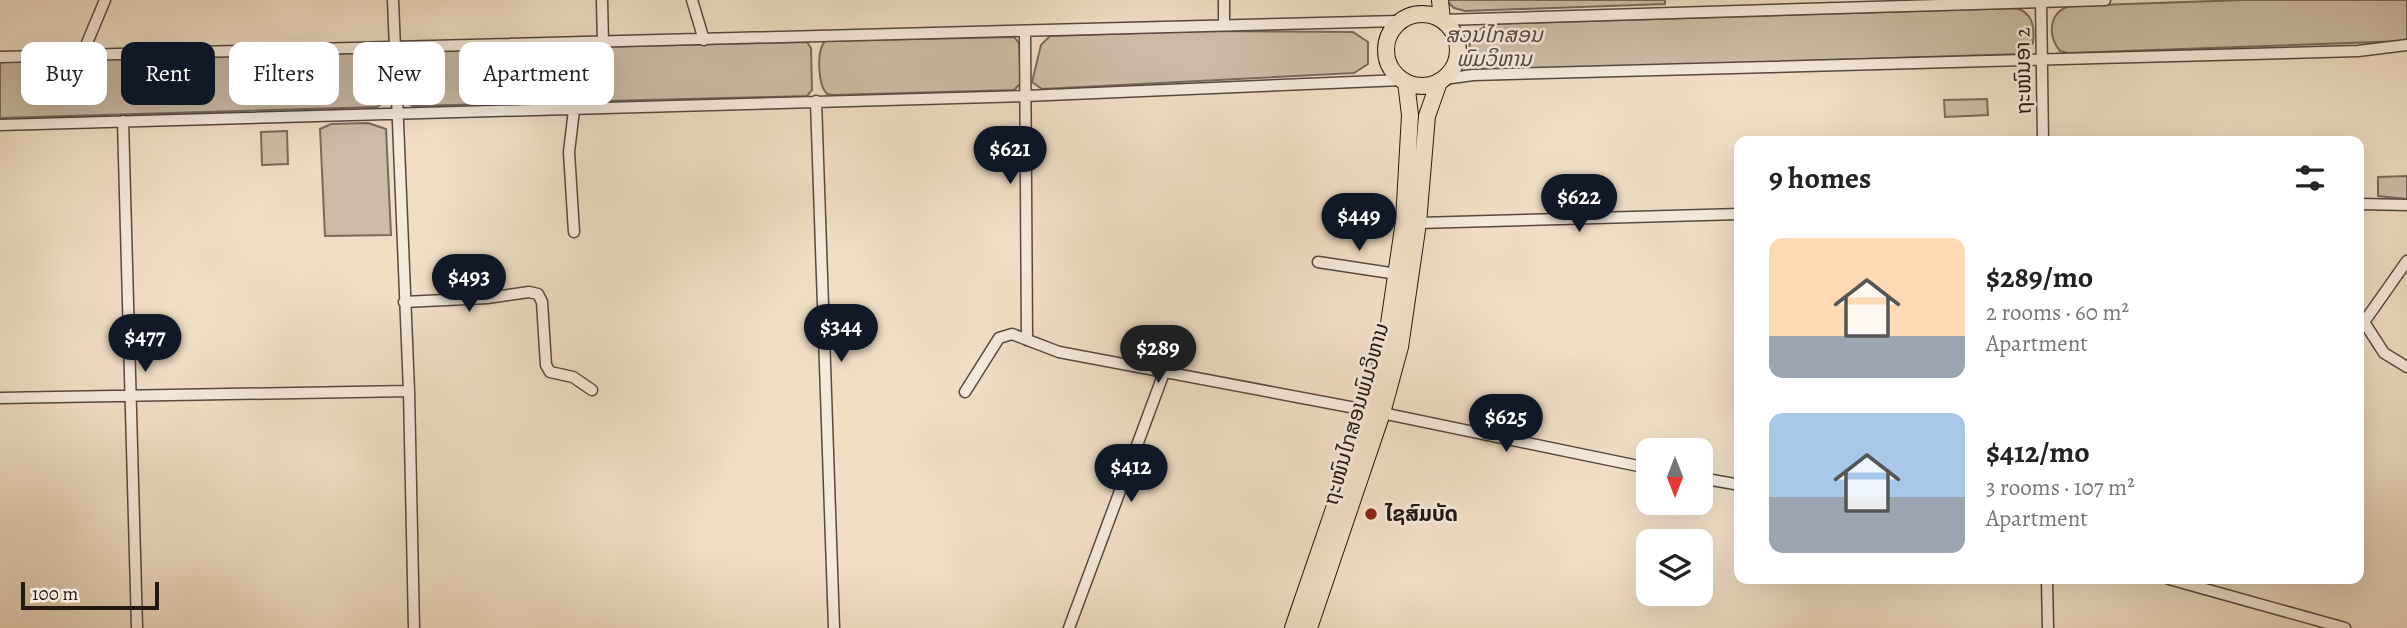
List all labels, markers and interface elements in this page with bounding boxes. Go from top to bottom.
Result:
park label: ສວນໄກສອນ ພົມວິຫານ [1445,21,1545,73]
street label: ຖະໜົນອາ 2 [2008,27,2038,115]
chip: Buy [21,42,107,105]
chip: Rent [121,42,215,105]
chip: Filters [229,42,339,105]
chip: New [353,42,445,105]
chip: Apartment [459,42,614,105]
pin: $621 [969,127,1051,186]
text: $621 [990,133,1030,164]
text: 9 homes [1769,158,1871,198]
icon: filters [2291,159,2329,197]
pin: $622 [1538,174,1620,234]
text: $622 [1557,181,1601,212]
pin: $449 [1318,194,1400,253]
text: $449 [1338,200,1381,231]
pin: $493 [428,254,510,314]
text: $289/mo [1986,257,2093,297]
text: $493 [448,261,490,292]
icon: home [1825,266,1909,350]
text: 2 rooms · 60 m² [1986,297,2129,328]
pin: $344 [800,304,882,364]
text: $344 [820,311,862,342]
pin: $477 [104,314,186,374]
street label: ຖະໜົນໄກສອນພົມວິຫານ [1317,320,1395,508]
text: $477 [124,321,166,352]
pin: $289 [1117,326,1199,385]
text: Apartment [1986,328,2088,359]
text: $289 [1136,332,1180,363]
pin: $625 [1465,394,1547,454]
text: $625 [1485,401,1527,432]
text: $412/mo [1986,432,2090,472]
north arrow [1636,438,1713,514]
map controls [1636,438,1713,606]
icon: home [1825,441,1909,525]
pin: $412 [1090,444,1172,504]
text: $412 [1111,451,1151,482]
text: 3 rooms · 107 m² [1986,472,2135,503]
place label: ໄຊສົມບັດ [1384,500,1458,528]
text: Apartment [1986,503,2088,534]
marker: ໄຊສົມບັດ [1363,506,1379,522]
button: layers [1636,529,1713,606]
scale bar [21,579,159,611]
text: 100 m [32,581,78,607]

